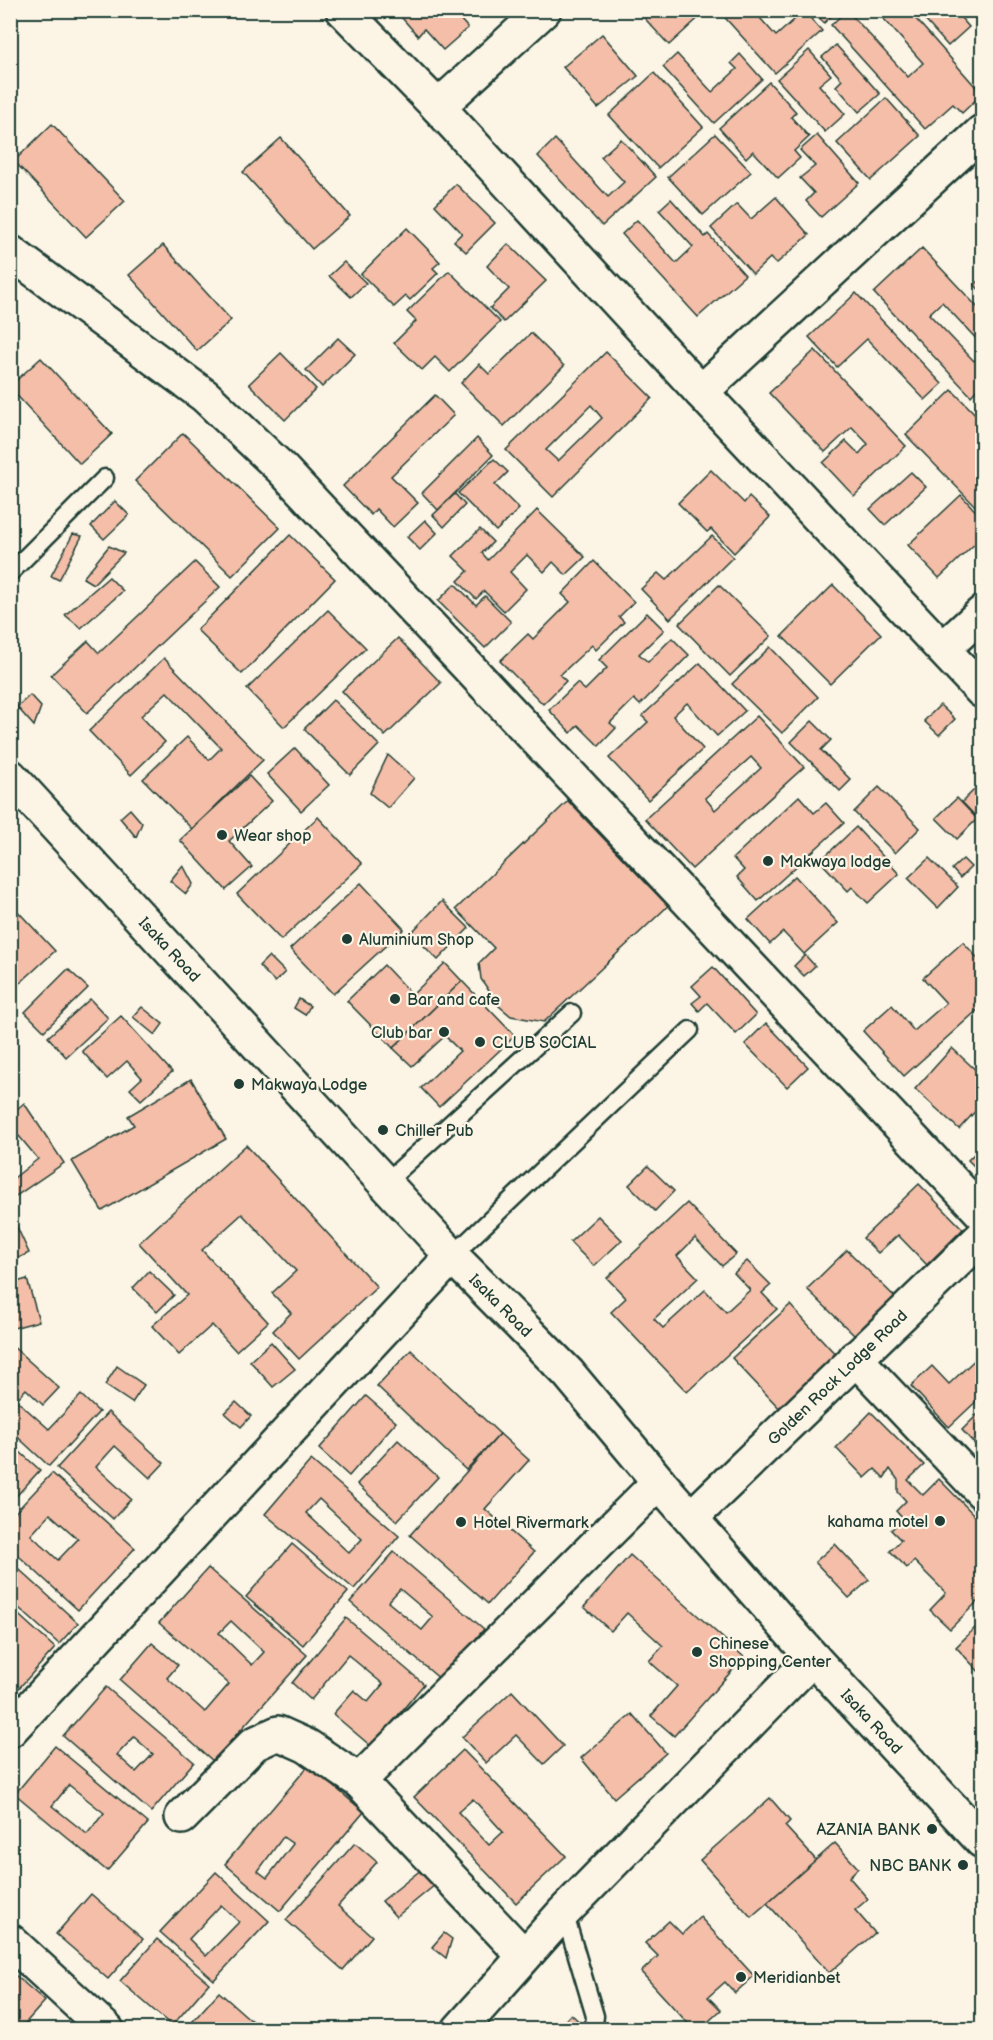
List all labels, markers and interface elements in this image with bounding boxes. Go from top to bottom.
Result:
place label: Wear shop [234,827,311,846]
marker: Wear shop [215,828,229,842]
place label: Makwaya lodge [780,853,892,872]
marker: Makwaya lodge [761,854,775,868]
street label: Isaka Road [134,914,204,986]
place label: Aluminium Shop [359,931,474,950]
marker: Aluminium Shop [340,932,354,946]
place label: Bar and cafe [407,991,501,1010]
marker: Bar and cafe [388,992,402,1006]
place label: Club bar [371,1024,432,1043]
marker: Club bar [437,1025,451,1039]
place label: CLUB SOCIAL [492,1034,597,1053]
marker: CLUB SOCIAL [473,1035,487,1049]
place label: Makwaya Lodge [251,1076,368,1095]
marker: Makwaya Lodge [232,1077,246,1091]
place label: Chiller Pub [395,1122,474,1141]
marker: Chiller Pub [376,1123,390,1137]
street label: Isaka Road [464,1271,535,1342]
street label: Golden Rock Lodge Road [764,1306,912,1450]
place label: kahama motel [827,1513,928,1532]
place label: Hotel Rivermark [473,1514,589,1533]
marker: kahama motel [933,1514,947,1528]
marker: Hotel Rivermark [454,1515,468,1529]
place label: Chinese Shopping Center [709,1635,831,1672]
marker: Chinese Shopping Center [690,1645,704,1659]
street label: Isaka Road [836,1686,906,1758]
place label: AZANIA BANK [816,1821,921,1840]
marker: AZANIA BANK [925,1822,939,1836]
place label: NBC BANK [869,1857,952,1876]
marker: NBC BANK [956,1858,970,1872]
place label: Meridianbet [753,1969,840,1988]
marker: Meridianbet [734,1970,748,1984]

